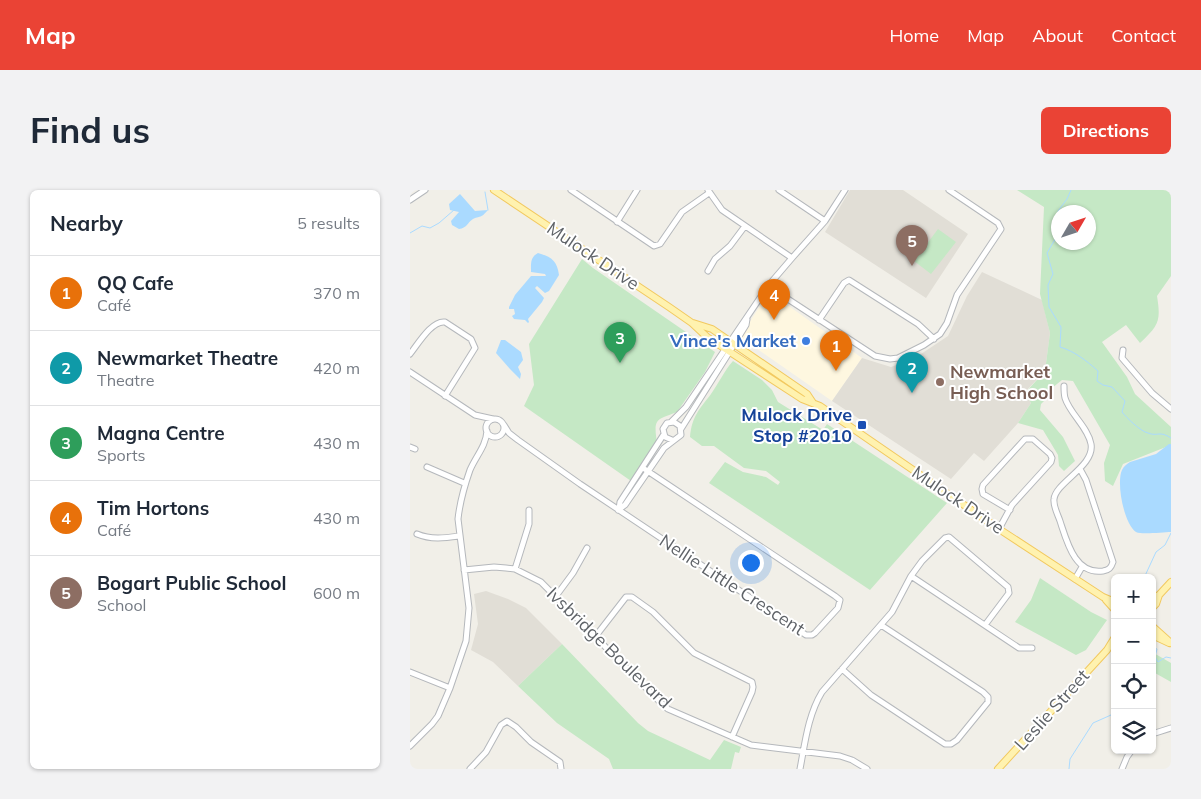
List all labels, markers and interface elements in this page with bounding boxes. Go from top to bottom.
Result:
text: Map [25,20,76,50]
text: Home [889,24,939,47]
text: Map [967,24,1004,47]
text: About [1032,24,1083,47]
text: Contact [1111,24,1176,47]
button: Directions [1041,107,1171,154]
text: Find us [30,108,150,152]
north arrow [1051,205,1096,250]
text: Nearby [50,210,123,236]
text: 5 results [297,213,360,233]
street label: Mulock Drive [543,216,644,295]
pin: 5 [896,225,928,266]
text: QQ Cafe [97,271,174,295]
pin: 4 [758,279,790,320]
text: 1 [61,283,71,303]
text: 370 m [313,283,360,303]
text: Café [97,295,131,315]
pin: 3 [604,322,636,363]
place label: Vince's Market [669,329,796,352]
pin: 1 [820,330,852,371]
marker: Vince's Market [800,335,812,347]
text: Newmarket Theatre [97,346,278,370]
pin: 2 [896,352,928,393]
text: 2 [61,358,71,378]
text: 420 m [313,358,360,378]
place label: Newmarket High School [950,360,1053,404]
text: Theatre [97,370,154,390]
marker: Newmarket High School [934,376,946,388]
place label: Mulock Drive Stop #2010 [741,403,852,447]
marker: Mulock Drive Stop #2010 [856,419,868,431]
text: Magna Centre [97,421,225,445]
text: 3 [61,433,71,453]
text: 430 m [313,433,360,453]
text: Sports [97,445,145,465]
street label: Mulock Drive [908,460,1009,539]
text: Tim Hortons [97,496,209,520]
text: 4 [61,508,71,528]
text: 430 m [313,508,360,528]
text: Café [97,520,131,540]
street label: Nellie Little Crescent [655,529,809,640]
your location [738,550,764,576]
text: Bogart Public School [97,571,286,595]
map controls [1111,574,1156,754]
button: + [1111,574,1156,619]
street label: Ivsbridge Boulevard [542,582,677,713]
text: 5 [61,583,71,603]
text: 600 m [313,583,360,603]
text: School [97,595,146,615]
button: − [1111,619,1156,664]
street label: Leslie Street [1009,664,1094,755]
button: locate [1111,664,1156,709]
button: layers [1111,709,1156,754]

